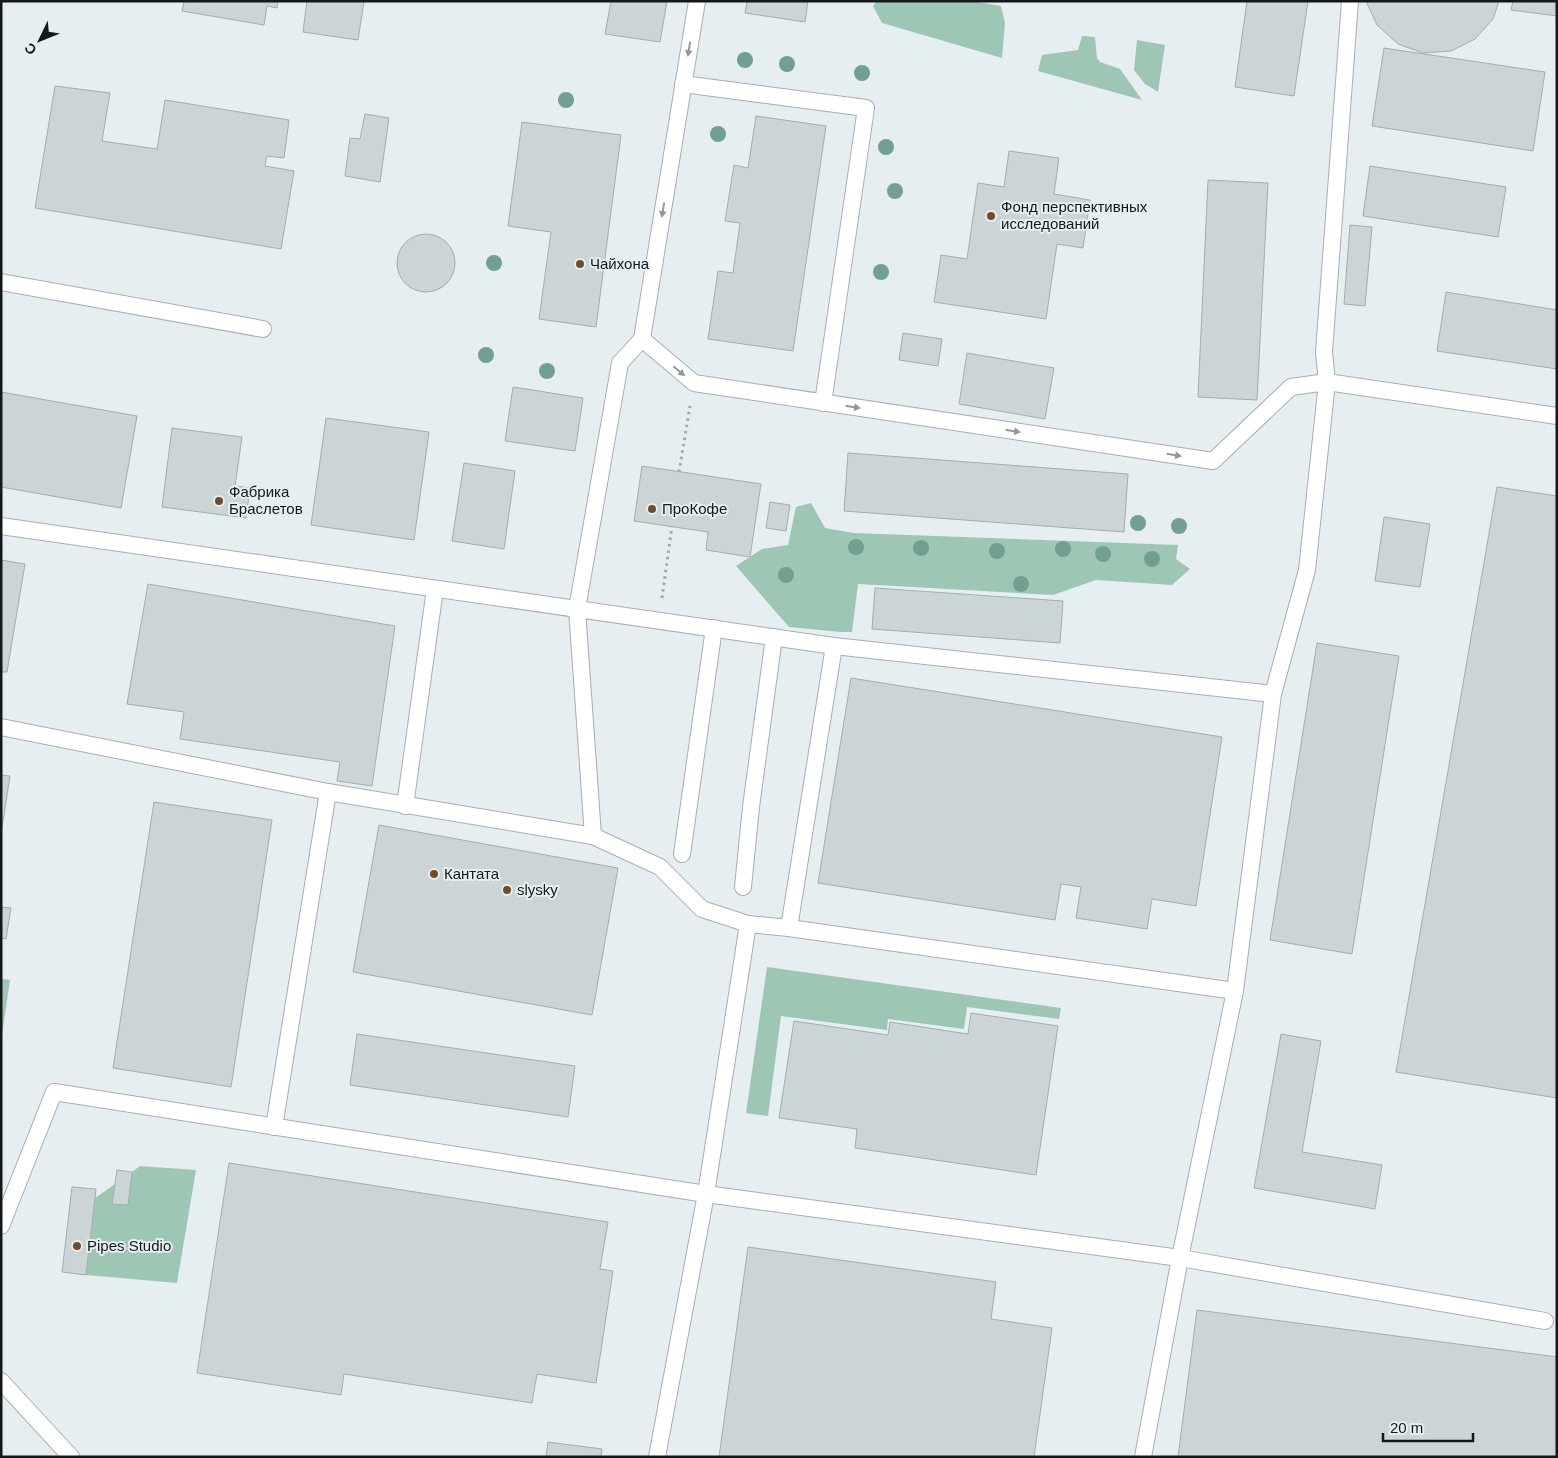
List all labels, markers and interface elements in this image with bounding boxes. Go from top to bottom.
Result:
north arrow [15,15,65,65]
text: С [21,40,40,58]
one-way arrow [685,42,693,58]
place label: Фонд перспективных исследований [1001,198,1148,232]
one-way arrow [659,202,667,218]
marker: Фонд перспективных исследований [985,210,997,222]
place label: Чайхона [590,255,650,272]
marker: Чайхона [574,258,586,270]
one-way arrow [672,365,685,376]
one-way arrow [845,403,861,411]
one-way arrow [1006,428,1022,436]
one-way arrow [1166,452,1182,460]
place label: Фабрика Браслетов [229,483,303,517]
marker: Фабрика Браслетов [213,495,225,507]
place label: ПроКофе [662,500,727,517]
marker: ПроКофе [646,503,658,515]
place label: Кантата [444,865,500,882]
marker: Кантата [428,868,440,880]
place label: slysky [517,881,558,898]
marker: slysky [501,884,513,896]
place label: Pipes Studio [87,1237,171,1254]
marker: Pipes Studio [71,1240,83,1252]
scale bar [1383,1410,1473,1442]
text: 20 m [1390,1419,1423,1436]

